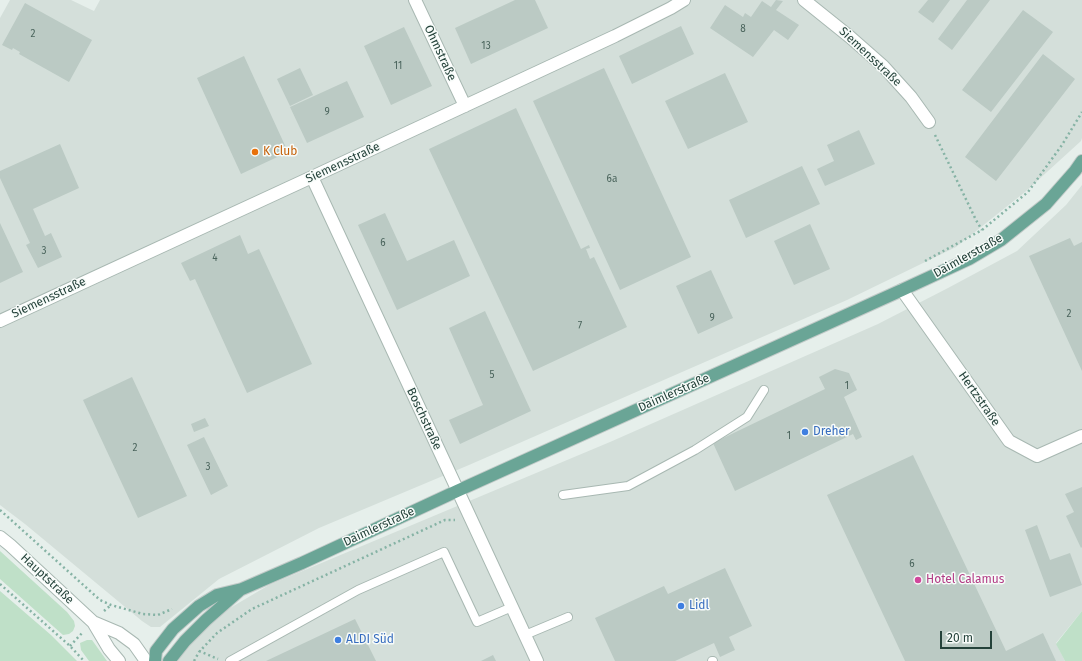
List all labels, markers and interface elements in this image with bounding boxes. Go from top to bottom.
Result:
street label: Ohmstraße [421,23,459,83]
house number: 8 [740,23,746,35]
street label: Siemensstraße [836,24,904,90]
house number: 2 [31,28,35,40]
house number: 13 [481,40,491,52]
house number: 11 [394,60,402,72]
house number: 9 [324,106,330,118]
street label: Siemensstraße [304,140,382,186]
place label: K Club [263,145,297,159]
marker: K Club [250,147,260,157]
house number: 6a [607,173,617,185]
street label: Daimlerstraße [931,231,1005,281]
house number: 6 [380,237,386,249]
house number: 3 [42,245,46,257]
house number: 4 [212,252,218,264]
street label: Siemensstraße [10,275,88,321]
house number: 2 [1067,308,1071,320]
house number: 9 [709,312,715,324]
house number: 7 [578,320,582,332]
house number: 5 [489,369,495,381]
street label: Hertzstraße [955,369,1003,429]
street label: Daimlerstraße [636,371,712,415]
house number: 1 [845,380,849,392]
street label: Boschstraße [403,386,445,452]
place label: Dreher [813,425,850,439]
marker: Dreher [800,427,810,437]
house number: 1 [787,430,791,442]
house number: 2 [133,442,137,454]
house number: 3 [206,461,210,473]
street label: Daimlerstraße [341,504,417,550]
street label: Hauptstraße [17,551,77,607]
house number: 6 [909,558,915,570]
place label: Hotel Calamus [926,573,1004,587]
marker: Hotel Calamus [913,575,923,585]
place label: Lidl [689,599,709,613]
marker: Lidl [676,601,686,611]
scale bar [942,623,994,649]
text: 20 m [947,631,973,645]
place label: ALDI Süd [346,633,394,647]
marker: ALDI Süd [333,635,343,645]

